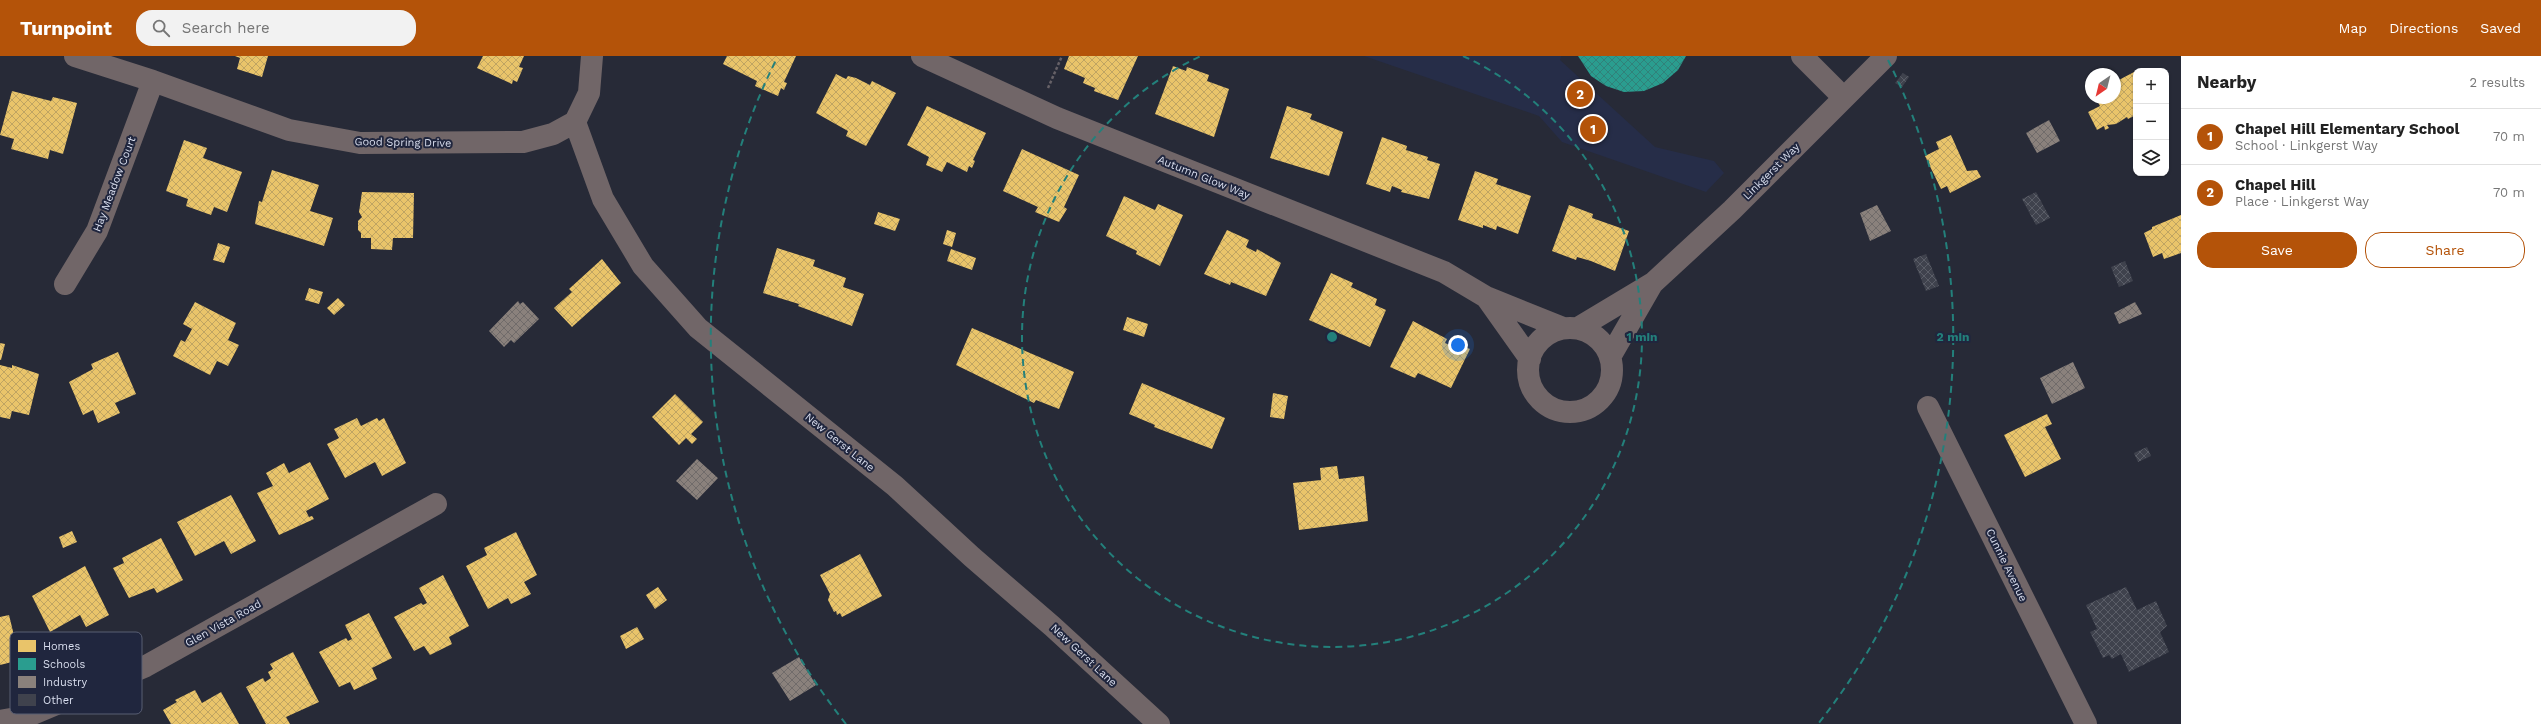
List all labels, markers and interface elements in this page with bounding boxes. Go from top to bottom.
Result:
search box [136,10,416,46]
text: Turnpoint [20,17,112,40]
icon: search [150,17,172,39]
text: Search here [182,19,270,37]
text: Map [2339,20,2367,36]
text: Directions [2389,20,2458,36]
text: Saved [2480,20,2521,36]
north arrow [2085,68,2121,104]
map controls [2133,68,2169,176]
button: + [2133,68,2169,104]
text: Nearby [2197,72,2256,92]
text: 2 results [2470,75,2525,90]
pin: 2 [1567,79,1593,109]
button: − [2133,104,2169,140]
pin: 1 [1580,114,1606,144]
text: Chapel Hill Elementary School [2235,120,2459,138]
text: 1 [2207,129,2213,144]
text: 70 m [2493,129,2525,144]
street label: Hay Meadow Court [90,134,139,234]
street label: Good Spring Drive [354,135,452,150]
text: School · Linkgerst Way [2235,138,2378,153]
street label: Linkgerst Way [1740,140,1803,202]
button: layers [2133,140,2169,176]
street label: Autumn Glow Way [1156,153,1252,202]
text: Chapel Hill [2235,176,2316,194]
text: 2 [2206,185,2214,200]
text: 70 m [2493,185,2525,200]
text: Place · Linkgerst Way [2235,194,2369,209]
button: Save [2197,232,2357,268]
button: Share [2365,232,2525,268]
centre of rings [1325,330,1339,344]
text: 1 min [1627,330,1657,344]
text: 2 min [1937,330,1969,344]
your location [1448,335,1468,355]
street label: New Gerst Lane [802,410,877,474]
street label: Cunnie Avenue [1983,527,2030,604]
street label: Glen Vista Road [183,597,264,650]
street label: New Gerst Lane [1048,621,1119,689]
legend [10,632,142,714]
text: Homes [43,640,80,653]
text: Schools [43,658,86,671]
text: Industry [43,676,88,689]
text: Other [43,694,74,707]

